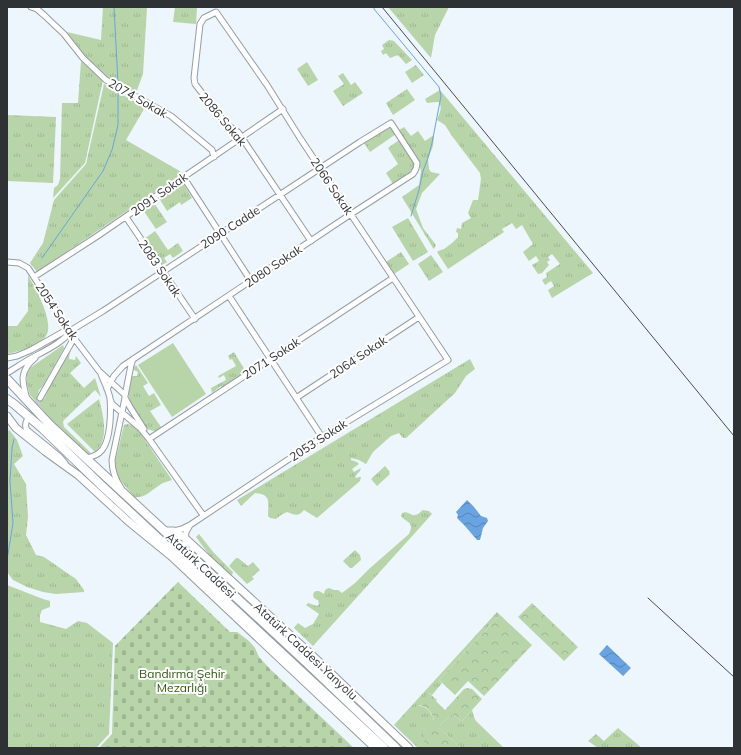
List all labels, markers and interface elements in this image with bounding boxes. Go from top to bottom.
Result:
street label: 2074 Sokak [106,75,171,121]
street label: 2086 Sokak [196,89,250,150]
street label: 2066 Sokak [307,155,357,218]
street label: 2091 Sokak [128,169,191,219]
street label: 2090 Cadde [197,202,263,252]
street label: 2083 Sokak [135,237,185,300]
street label: 2080 Sokak [242,241,305,291]
street label: 2054 Sokak [32,280,82,343]
street label: 2064 Sokak [327,332,390,382]
street label: 2071 Sokak [239,333,303,382]
street label: 2053 Sokak [286,415,350,464]
street label: Atatürk Caddesi [163,529,239,601]
street label: Atatürk Caddesi Yanyolu [251,599,361,703]
park label: Bandırma Şehir Mezarlığı [139,666,226,695]

